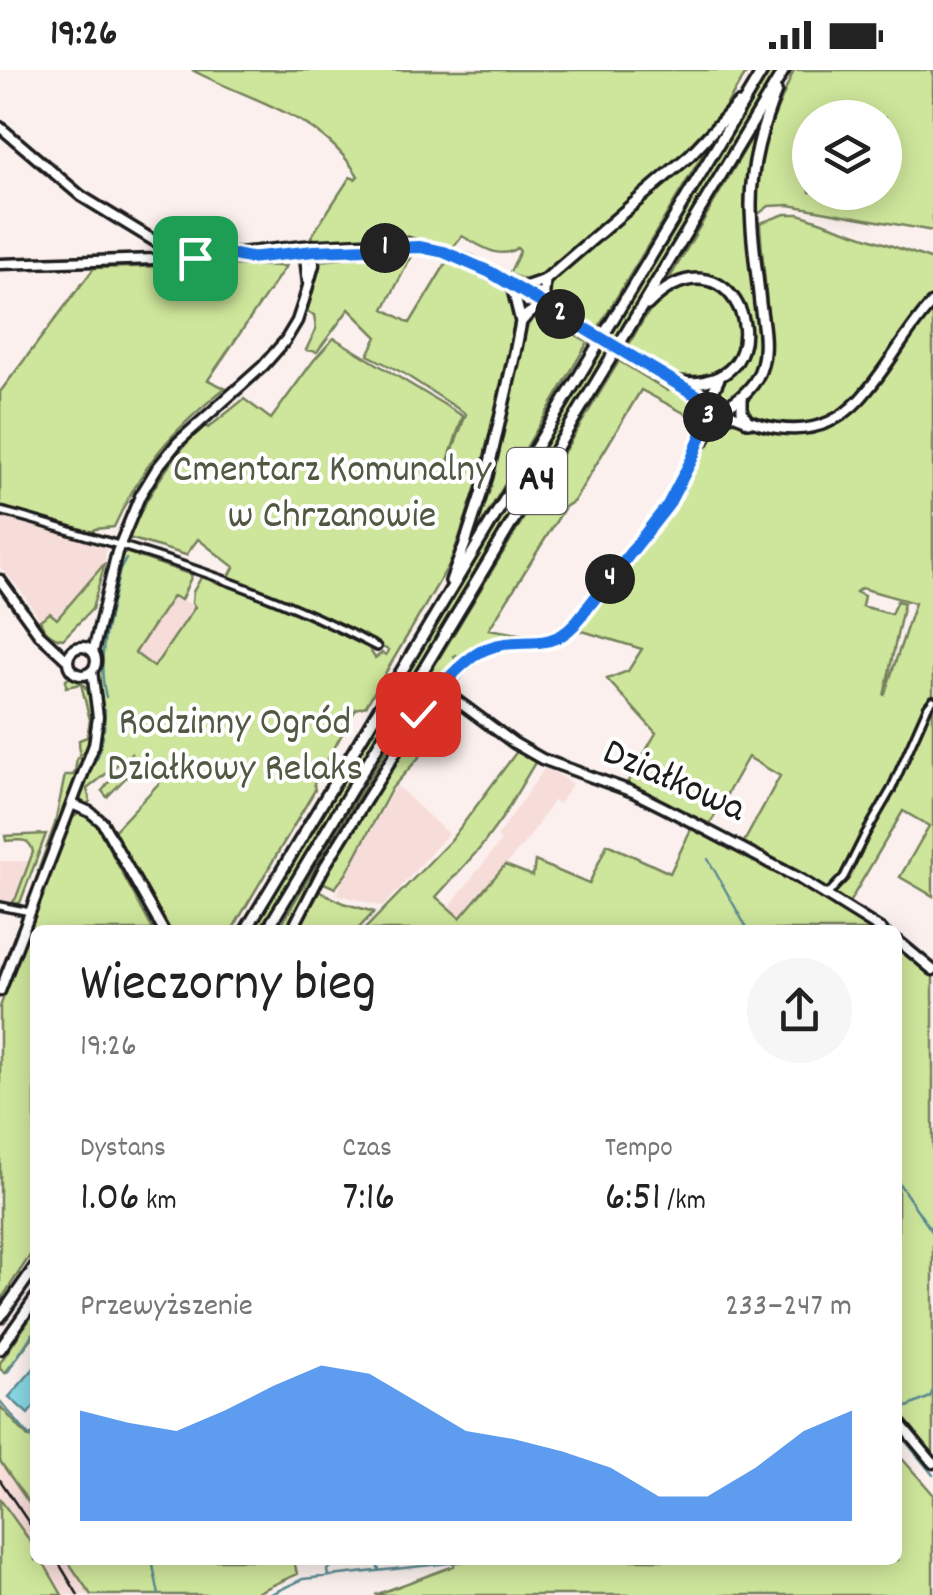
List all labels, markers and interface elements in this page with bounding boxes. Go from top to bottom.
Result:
text: 19:26 [50,8,117,63]
map controls [792,100,902,210]
button: layers [792,100,902,210]
pin [153,216,238,301]
pin: 1 [360,223,410,273]
text: 1 [382,228,388,268]
icon: arrive [168,231,223,286]
pin: 2 [535,289,585,339]
text: 2 [554,294,566,334]
pin: 3 [683,392,733,442]
text: 3 [702,397,714,437]
park label: Cmentarz Komunalny w Chrzanowie [173,444,492,547]
road number: A4 [507,448,567,514]
pin: 4 [585,554,635,604]
text: 4 [604,559,616,599]
pin [376,672,461,757]
icon: check [391,687,446,742]
park label: Rodzinny Ogród Działkowy Relaks [107,697,363,800]
street label: Działkowa [593,726,755,840]
text: Wieczorny bieg [80,948,376,1027]
button: share [747,958,852,1063]
text: 19:26 [80,1025,137,1071]
text: Dystans [80,1130,166,1170]
text: Czas [342,1130,392,1170]
text: Tempo [605,1130,673,1170]
text: 1.06 [80,1170,140,1230]
text: 7:16 [342,1170,395,1230]
text: 6:51 [605,1170,661,1230]
text: km [140,1183,177,1223]
text: /km [661,1183,706,1223]
text: Przewyższenie [80,1285,253,1331]
text: 233–247 m [725,1285,852,1331]

